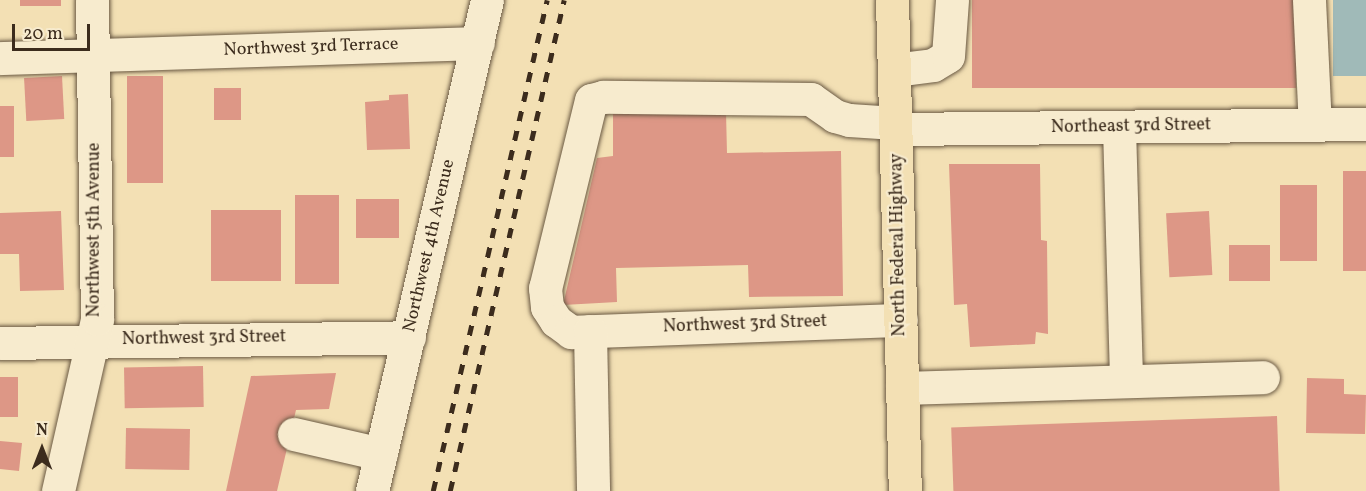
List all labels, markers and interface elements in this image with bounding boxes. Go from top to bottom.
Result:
scale bar [15,12,93,50]
text: 20 m [23,22,63,47]
street label: Northwest 3rd Terrace [223,34,399,62]
street label: Northeast 3rd Street [1051,115,1211,139]
street label: Northwest 5th Avenue [84,143,106,317]
street label: North Federal Highway [887,153,911,337]
street label: Northwest 4th Avenue [400,157,460,335]
street label: Northwest 3rd Street [662,311,828,339]
street label: Northwest 3rd Street [122,327,286,351]
north arrow [12,419,72,479]
text: N [36,420,48,442]

